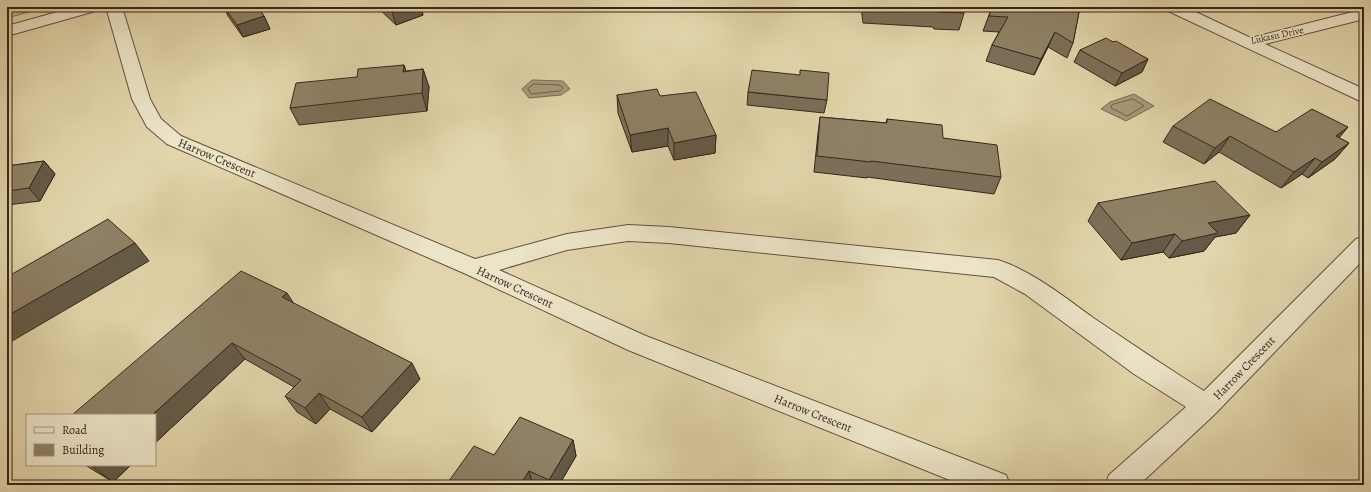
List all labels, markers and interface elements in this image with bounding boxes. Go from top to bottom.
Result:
street label: Lukasu Drive [1249,23,1305,47]
street label: Harrow Crescent [176,134,258,182]
street label: Harrow Crescent [474,262,556,312]
street label: Harrow Crescent [1209,333,1279,403]
street label: Harrow Crescent [772,390,854,436]
legend [26,414,156,466]
text: Road [62,422,88,438]
text: Building [62,442,104,458]

